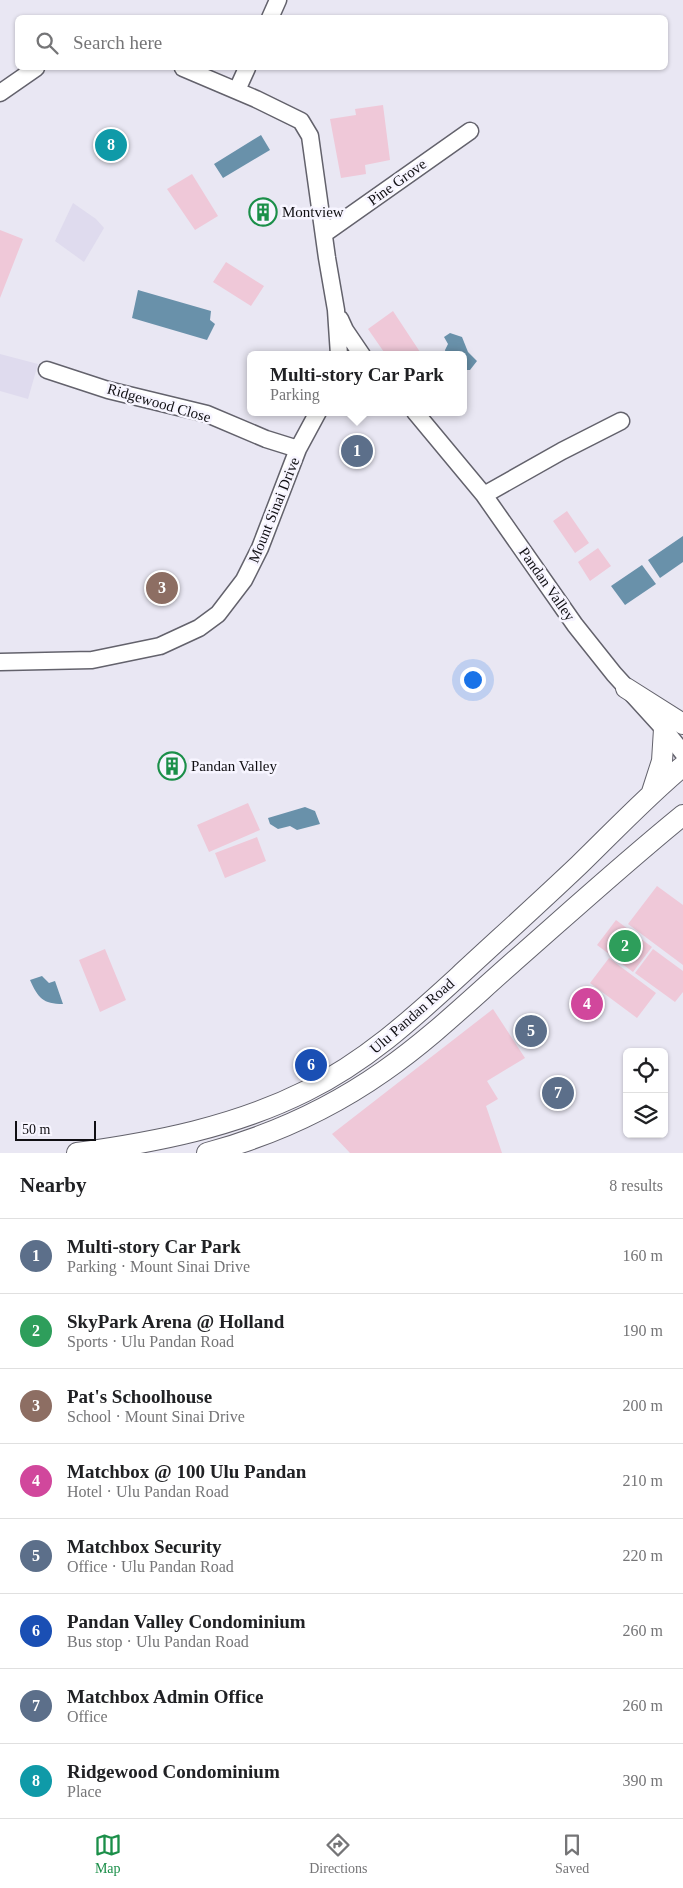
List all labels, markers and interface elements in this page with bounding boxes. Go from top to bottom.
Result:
search box [15,15,668,70]
icon: search [33,29,61,57]
text: Search here [73,32,162,53]
pin: 8 [95,126,127,164]
street label: Pine Grove [365,155,429,208]
building icon: Montview [248,197,278,227]
place label: Montview [282,204,344,220]
popup [247,351,467,416]
text: Multi-story Car Park [270,364,444,385]
street label: Ridgewood Close [105,381,213,426]
text: Parking [270,386,320,403]
pin: 1 [341,432,373,470]
street label: Mount Sinai Drive [246,455,303,565]
street label: Pandan Valley [516,544,578,624]
pin: 3 [146,569,178,607]
your location [460,667,486,693]
building icon: Pandan Valley [157,751,187,781]
place label: Pandan Valley [191,758,277,774]
pin: 2 [609,927,641,965]
street label: Ulu Pandan Road [367,975,458,1057]
pin: 4 [571,985,603,1023]
pin: 5 [515,1012,547,1050]
pin: 6 [295,1046,327,1084]
map controls [623,1048,668,1138]
button: locate [623,1048,668,1093]
pin: 7 [542,1074,574,1112]
button: layers [623,1093,668,1138]
scale bar [15,1118,96,1141]
text: 50 m [22,1122,50,1137]
text: Nearby [20,1173,87,1197]
text: 8 results [609,1177,663,1194]
text: Multi-story Car Park [67,1236,241,1257]
text: 1 [32,1247,40,1264]
text: 160 m [623,1247,663,1264]
text: Parking · Mount Sinai Drive [67,1258,250,1275]
text: SkyPark Arena @ Holland [67,1311,284,1332]
text: 2 [32,1322,40,1339]
text: 190 m [623,1322,663,1339]
text: Sports · Ulu Pandan Road [67,1333,234,1350]
text: Pat's Schoolhouse [67,1386,212,1407]
text: 3 [32,1397,40,1414]
text: 200 m [623,1397,663,1414]
text: School · Mount Sinai Drive [67,1408,245,1425]
text: Matchbox @ 100 Ulu Pandan [67,1461,306,1482]
text: 4 [32,1472,40,1489]
text: 210 m [623,1472,663,1489]
text: Hotel · Ulu Pandan Road [67,1483,229,1500]
text: Matchbox Security [67,1536,222,1557]
text: 5 [32,1547,40,1564]
text: 220 m [623,1547,663,1564]
text: Office · Ulu Pandan Road [67,1558,234,1575]
text: Pandan Valley Condominium [67,1611,306,1632]
text: 6 [32,1622,40,1639]
text: 260 m [623,1622,663,1639]
text: Bus stop · Ulu Pandan Road [67,1633,249,1650]
text: Matchbox Admin Office [67,1686,263,1707]
text: 7 [32,1697,40,1714]
text: 260 m [623,1697,663,1714]
text: Office [67,1708,108,1725]
text: Ridgewood Condominium [67,1761,280,1782]
text: 8 [32,1772,40,1789]
text: 390 m [623,1772,663,1789]
text: Place [67,1783,102,1800]
tab: Map [94,1831,122,1877]
tab: Directions [309,1831,368,1877]
tab: Saved [555,1831,589,1877]

